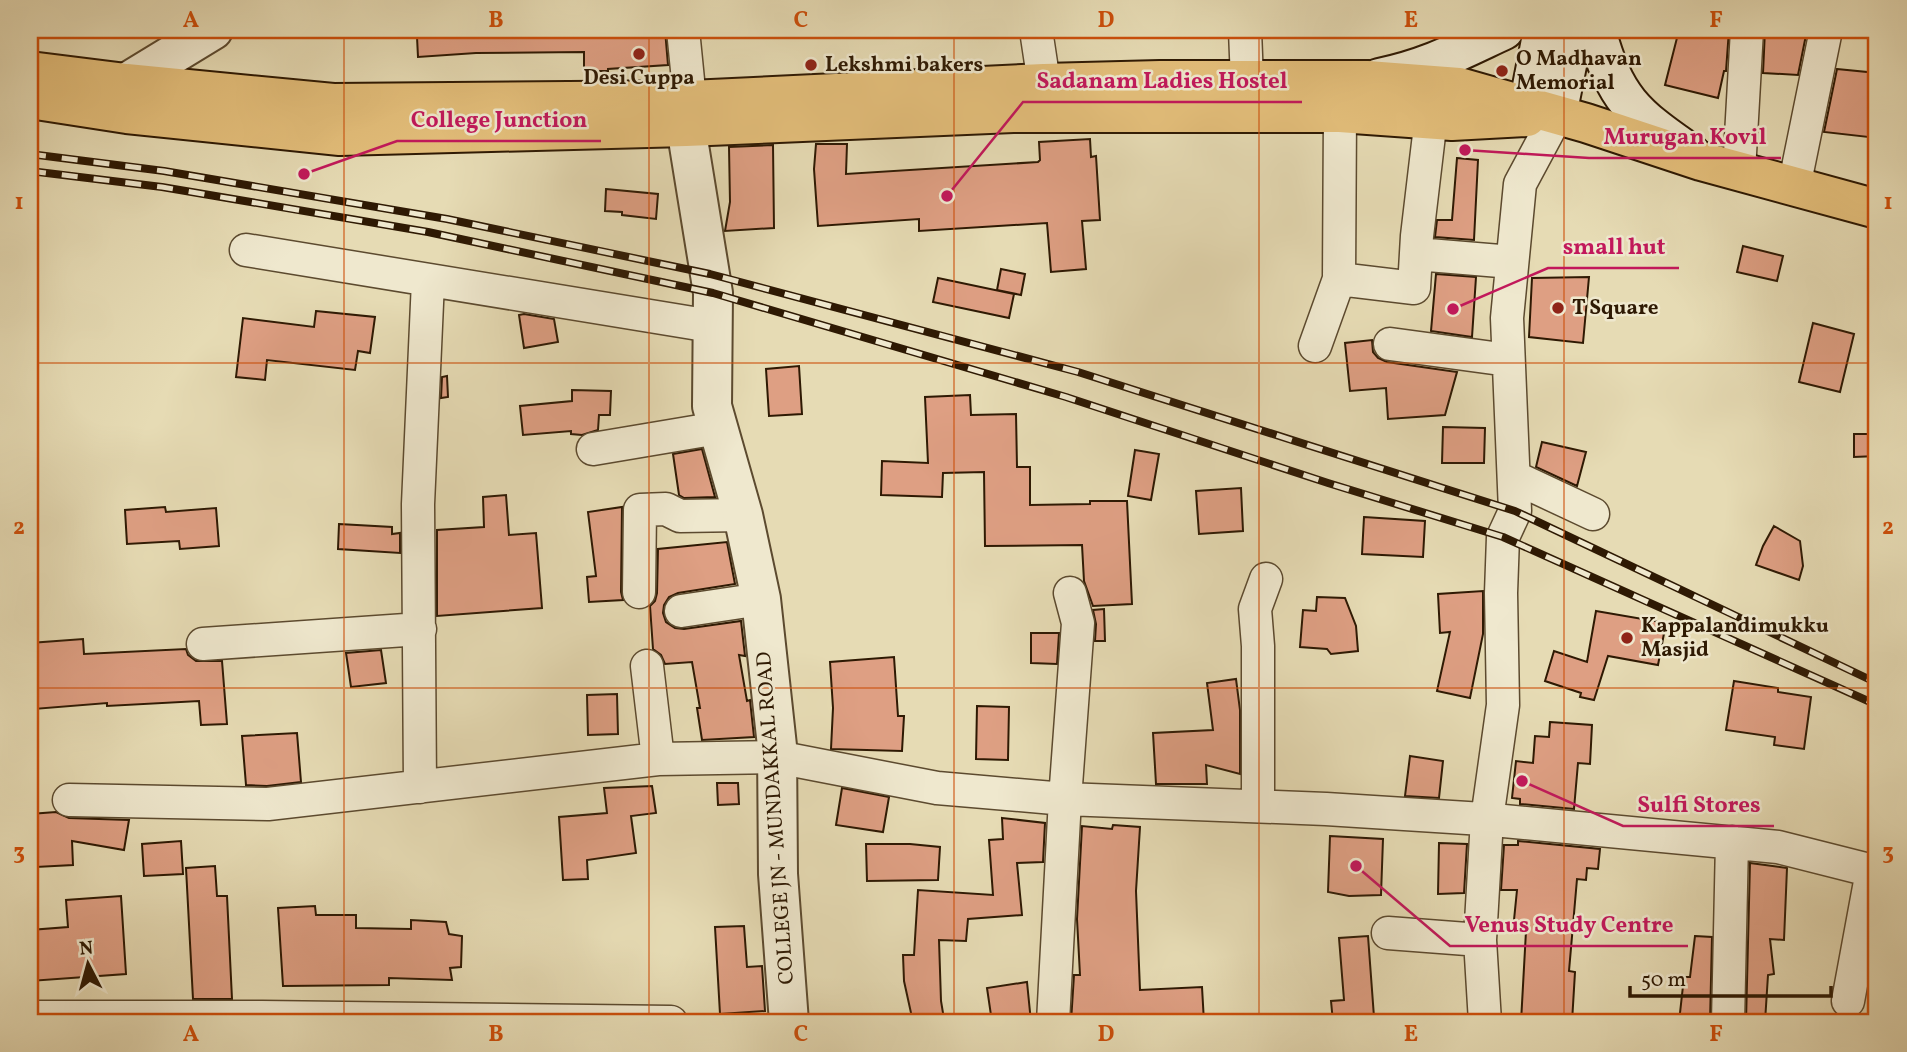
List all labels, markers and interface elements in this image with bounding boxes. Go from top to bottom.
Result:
text: A [183,5,199,37]
text: B [488,5,504,37]
text: C [794,5,808,37]
text: D [1098,5,1115,37]
text: E [1404,5,1418,37]
text: F [1709,5,1723,37]
place label: O Madhavan Memorial [1516,45,1642,98]
marker: Desi Cuppa [631,46,647,62]
place label: Lekshmi bakers [825,51,983,80]
marker: Lekshmi bakers [803,57,819,73]
callout: Sadanam Ladies Hostel [1023,58,1302,102]
marker: O Madhavan Memorial [1494,63,1510,79]
place label: Desi Cuppa [583,64,695,93]
text: Sadanam Ladies Hostel [1036,66,1288,98]
callout: College Junction [397,97,601,141]
text: College Junction [411,105,587,137]
callout: Murugan Kovil [1589,114,1781,158]
text: Murugan Kovil [1603,122,1767,154]
text: 1 [14,187,24,219]
text: 1 [1883,187,1893,219]
callout: small hut [1548,224,1679,268]
text: small hut [1563,232,1666,264]
place label: T Square [1572,294,1659,323]
marker: T Square [1550,300,1566,316]
text: 2 [13,512,25,544]
text: 2 [1882,512,1894,544]
place label: Kappalandimukku Masjid [1641,612,1829,665]
marker: Kappalandimukku Masjid [1619,630,1635,646]
street label: COLLEGE JN - MUNDAKKAL ROAD [750,651,802,985]
callout: Sulfi Stores [1623,782,1774,826]
text: Sulfi Stores [1637,790,1761,822]
text: 3 [13,837,25,869]
text: 3 [1882,837,1894,869]
callout: Venus Study Centre [1450,902,1688,946]
text: Venus Study Centre [1464,910,1674,942]
north arrow [52,930,122,1000]
text: N [78,935,95,963]
scale bar [1630,954,1832,998]
text: 50 m [1641,966,1686,995]
text: A [183,1019,199,1051]
text: B [488,1019,504,1051]
text: C [794,1019,808,1051]
text: D [1098,1019,1115,1051]
text: E [1404,1019,1418,1051]
text: F [1709,1019,1723,1051]

